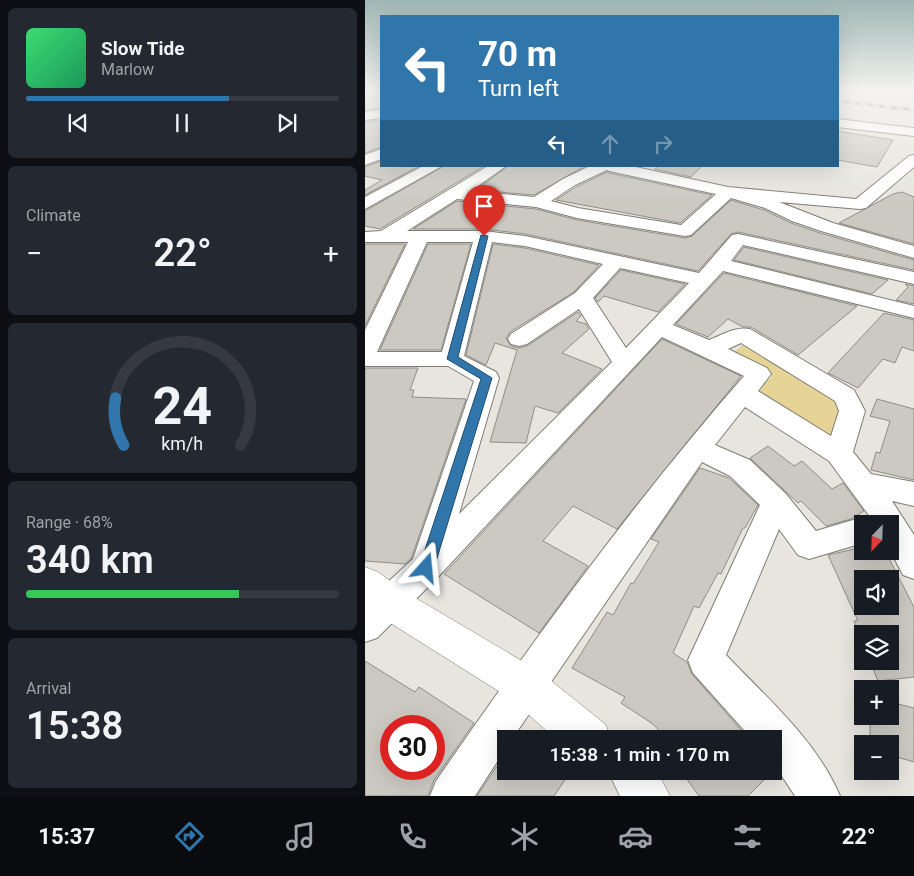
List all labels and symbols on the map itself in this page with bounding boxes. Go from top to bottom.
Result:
pin [463,185,505,236]
north arrow [854,515,899,560]
position arrow [399,541,451,593]
speed limit sign: 30 [380,715,445,780]

